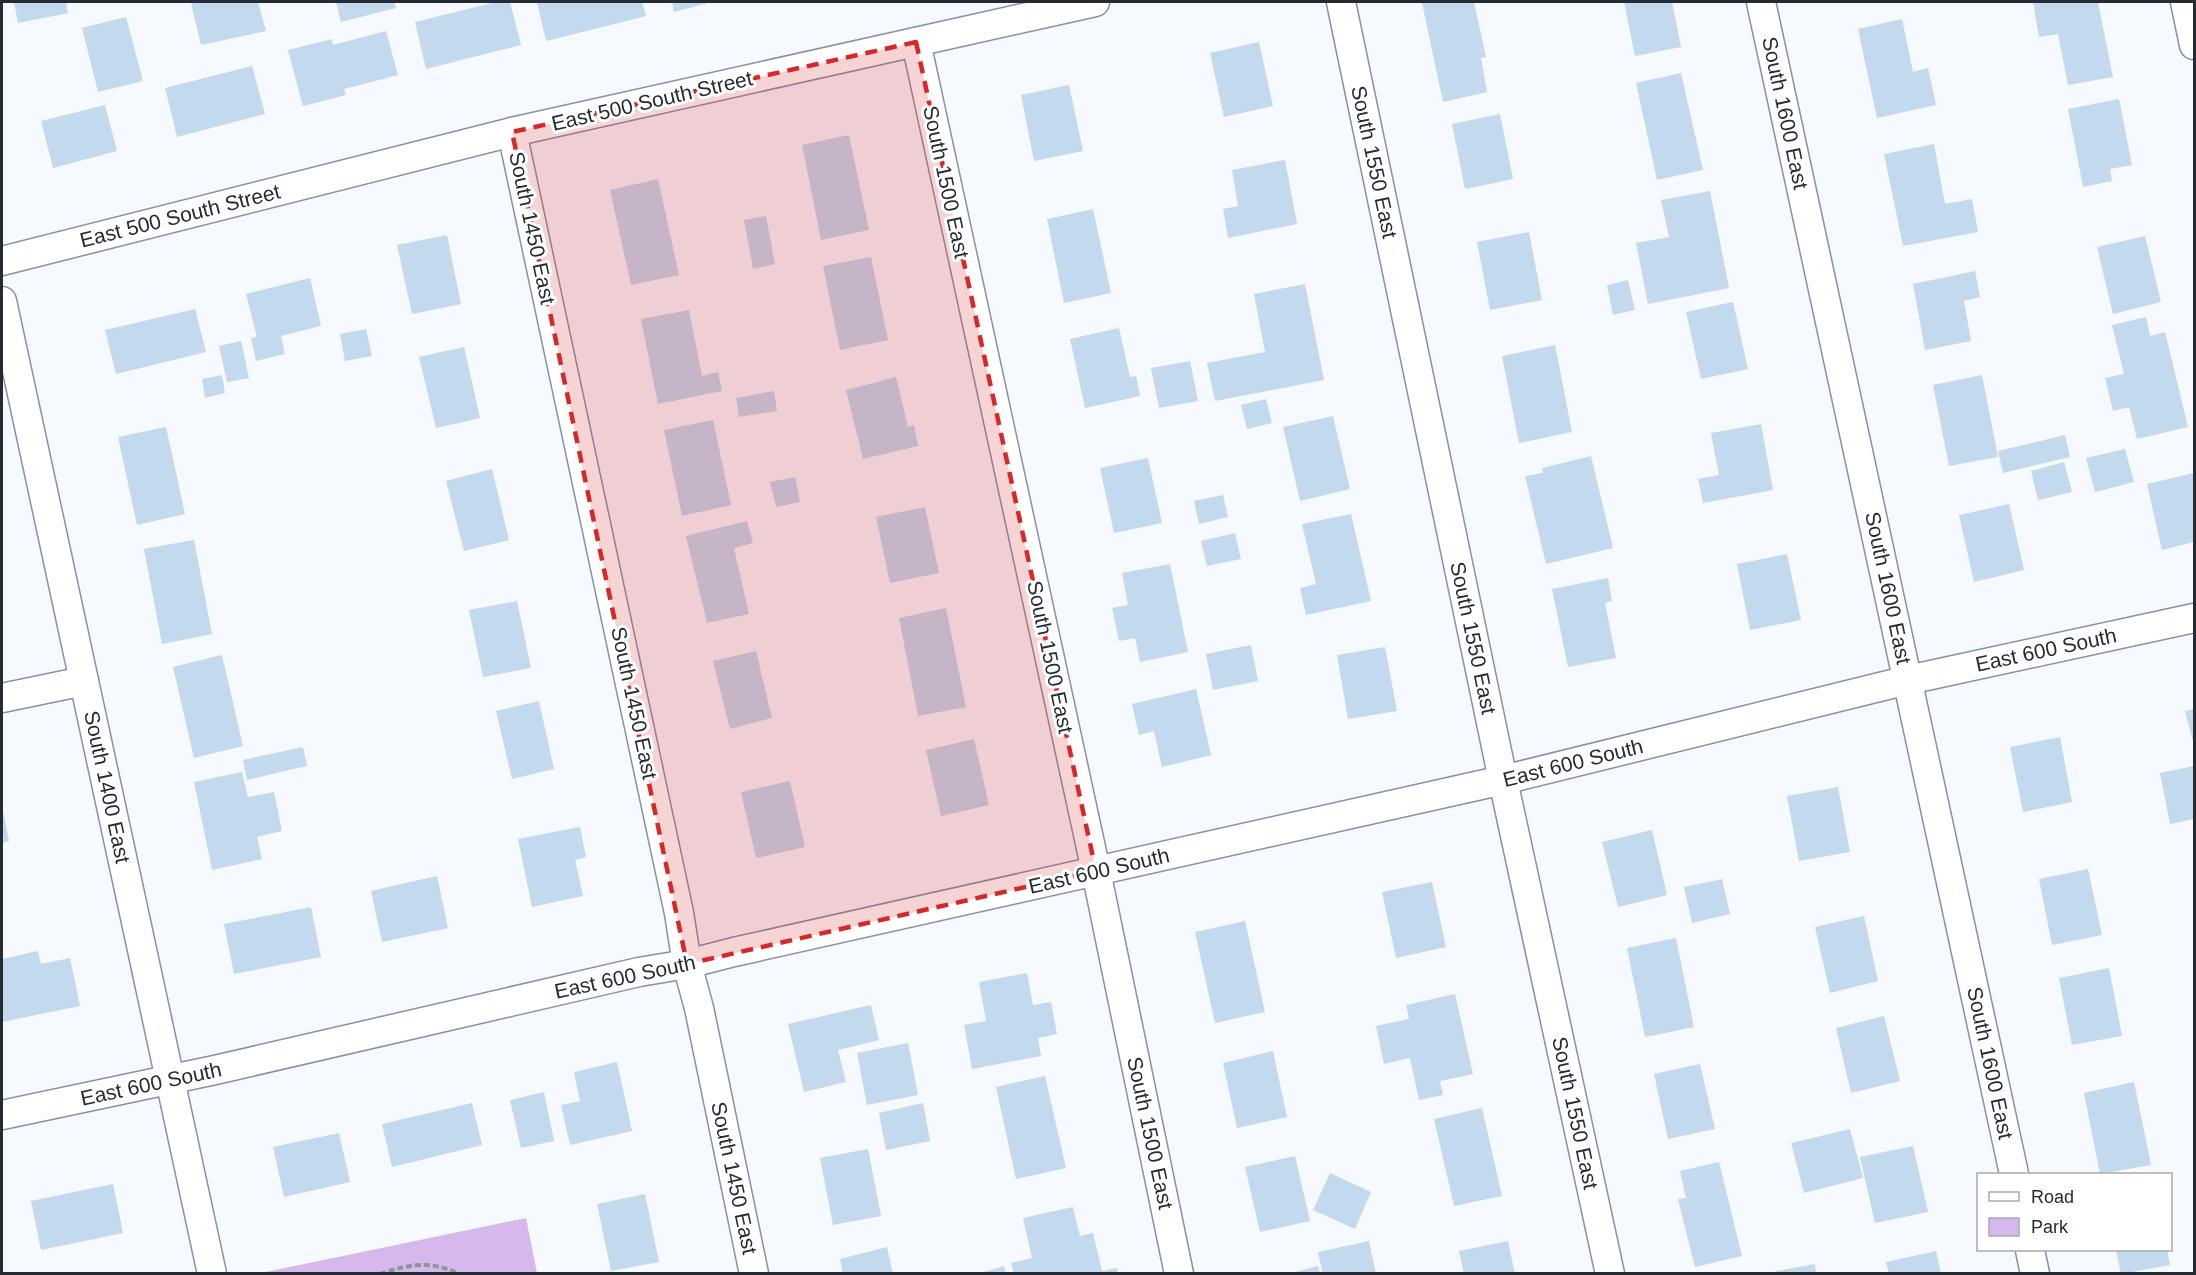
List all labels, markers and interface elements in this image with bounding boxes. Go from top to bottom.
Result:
street label: South 1600 East [1758,35,1813,191]
street label: East 500 South Street [549,66,755,135]
street label: South 1550 East [1347,84,1402,240]
street label: South 1500 East [919,104,974,260]
street label: South 1450 East [505,150,560,306]
street label: East 500 South Street [77,179,283,252]
street label: South 1600 East [1861,510,1916,666]
street label: South 1550 East [1446,560,1501,716]
street label: South 1500 East [1023,579,1078,735]
street label: East 600 South [1973,623,2119,676]
street label: South 1450 East [607,625,662,781]
street label: South 1400 East [80,709,135,865]
street label: East 600 South [1500,734,1645,791]
street label: East 600 South [1026,843,1171,898]
street label: East 600 South [552,950,698,1003]
street label: South 1600 East [1963,985,2018,1141]
street label: South 1550 East [1548,1035,1603,1191]
street label: South 1500 East [1123,1055,1178,1211]
street label: East 600 South [78,1057,224,1110]
street label: South 1450 East [707,1100,762,1256]
legend [1977,1173,2172,1251]
text: Road [2031,1187,2074,1207]
text: Park [2031,1217,2069,1237]

